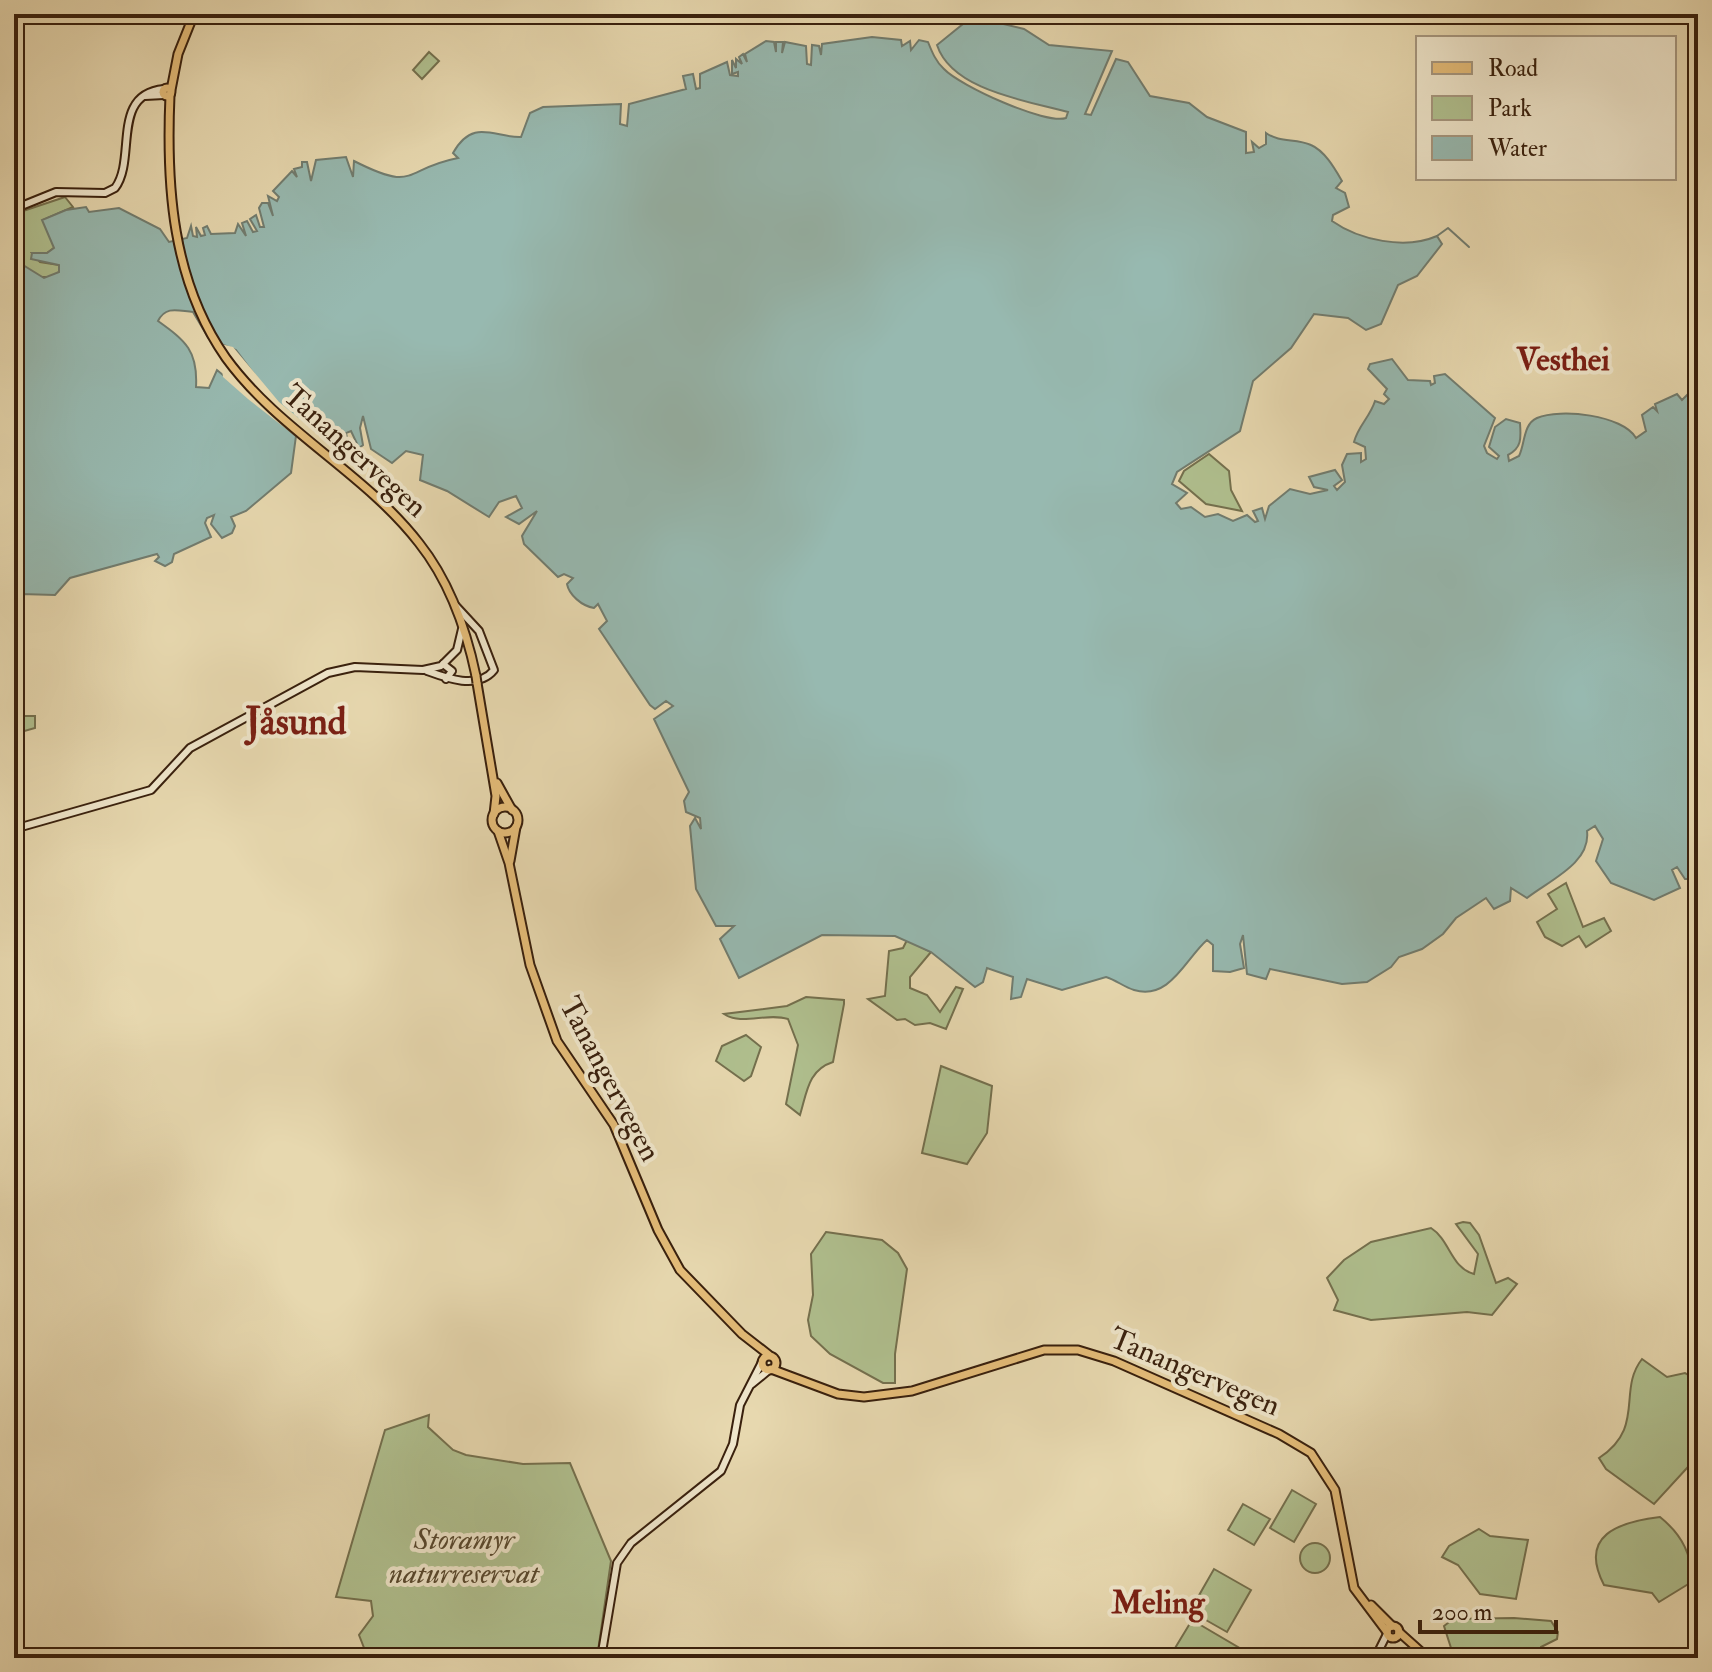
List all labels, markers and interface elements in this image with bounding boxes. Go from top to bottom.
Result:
legend [1416,36,1676,180]
text: Road [1488,53,1538,84]
text: Park [1488,93,1532,124]
text: Water [1487,133,1547,164]
district label: Vesthei [1515,340,1610,380]
street label: Tanangervegen [275,377,435,525]
district label: Jåsund [243,698,347,746]
street label: Tanangervegen [551,990,669,1168]
street label: Tanangervegen [1104,1320,1286,1424]
park label: Storamyr naturreservat [389,1521,540,1592]
district label: Meling [1111,1583,1206,1623]
scale bar [1420,1584,1556,1634]
text: 200 m [1432,1597,1493,1628]

